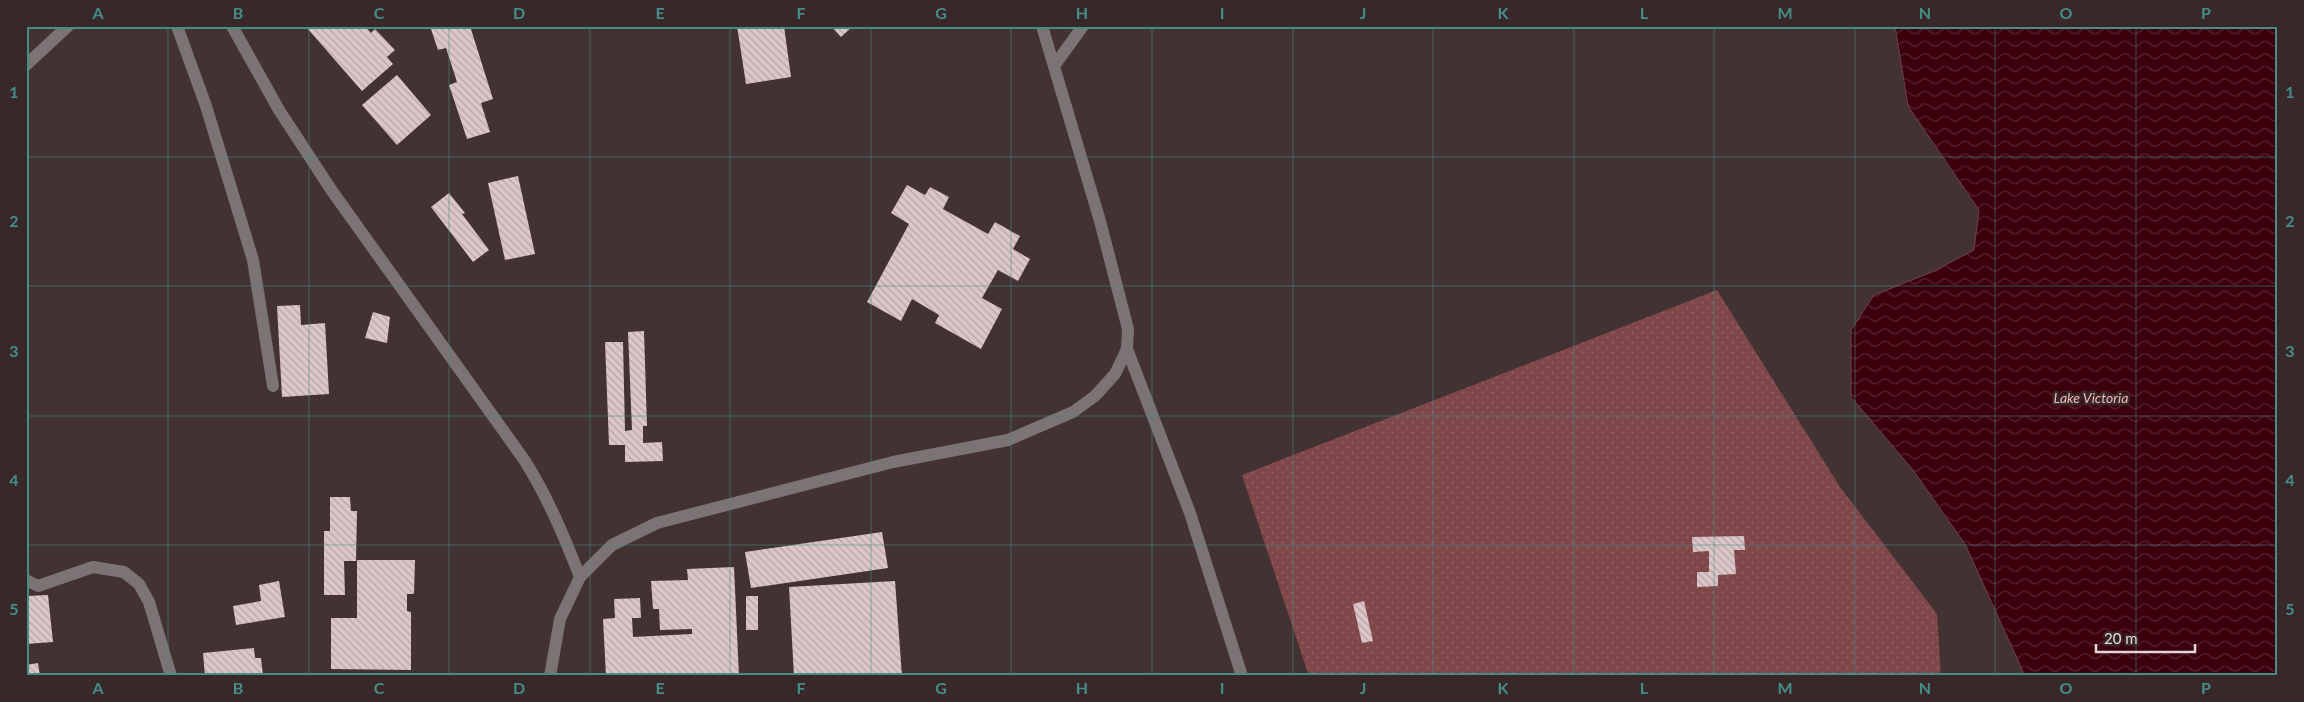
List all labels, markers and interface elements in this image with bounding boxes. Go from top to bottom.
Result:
text: A [91,3,104,22]
text: B [233,3,243,22]
text: C [374,3,385,22]
text: D [513,3,525,22]
text: E [655,3,665,22]
text: F [796,3,806,22]
text: G [935,3,947,22]
text: H [1076,3,1088,22]
text: I [1220,3,1224,22]
text: J [1360,3,1366,22]
text: K [1498,3,1510,22]
text: L [1640,3,1649,22]
text: M [1777,3,1793,22]
text: N [1919,3,1931,22]
text: O [2060,3,2073,22]
text: P [2201,3,2211,22]
text: 1 [9,82,19,101]
text: 1 [2285,82,2295,101]
text: 2 [9,211,19,230]
text: 2 [2285,211,2295,230]
text: 3 [9,341,19,360]
text: 3 [2285,341,2295,360]
water label: Lake Victoria [2054,389,2128,406]
text: 4 [9,470,19,489]
text: 4 [2285,470,2295,489]
text: 5 [9,599,19,618]
text: 5 [2285,599,2295,618]
scale bar [2096,622,2195,654]
text: 20 m [2104,629,2138,647]
text: A [91,678,104,697]
text: B [233,678,243,697]
text: C [374,678,385,697]
text: D [513,678,525,697]
text: E [655,678,665,697]
text: F [796,678,806,697]
text: G [935,678,947,697]
text: H [1076,678,1088,697]
text: I [1220,678,1224,697]
text: J [1360,678,1366,697]
text: K [1498,678,1510,697]
text: L [1640,678,1649,697]
text: M [1777,678,1793,697]
text: N [1919,678,1931,697]
text: O [2060,678,2073,697]
text: P [2201,678,2211,697]

